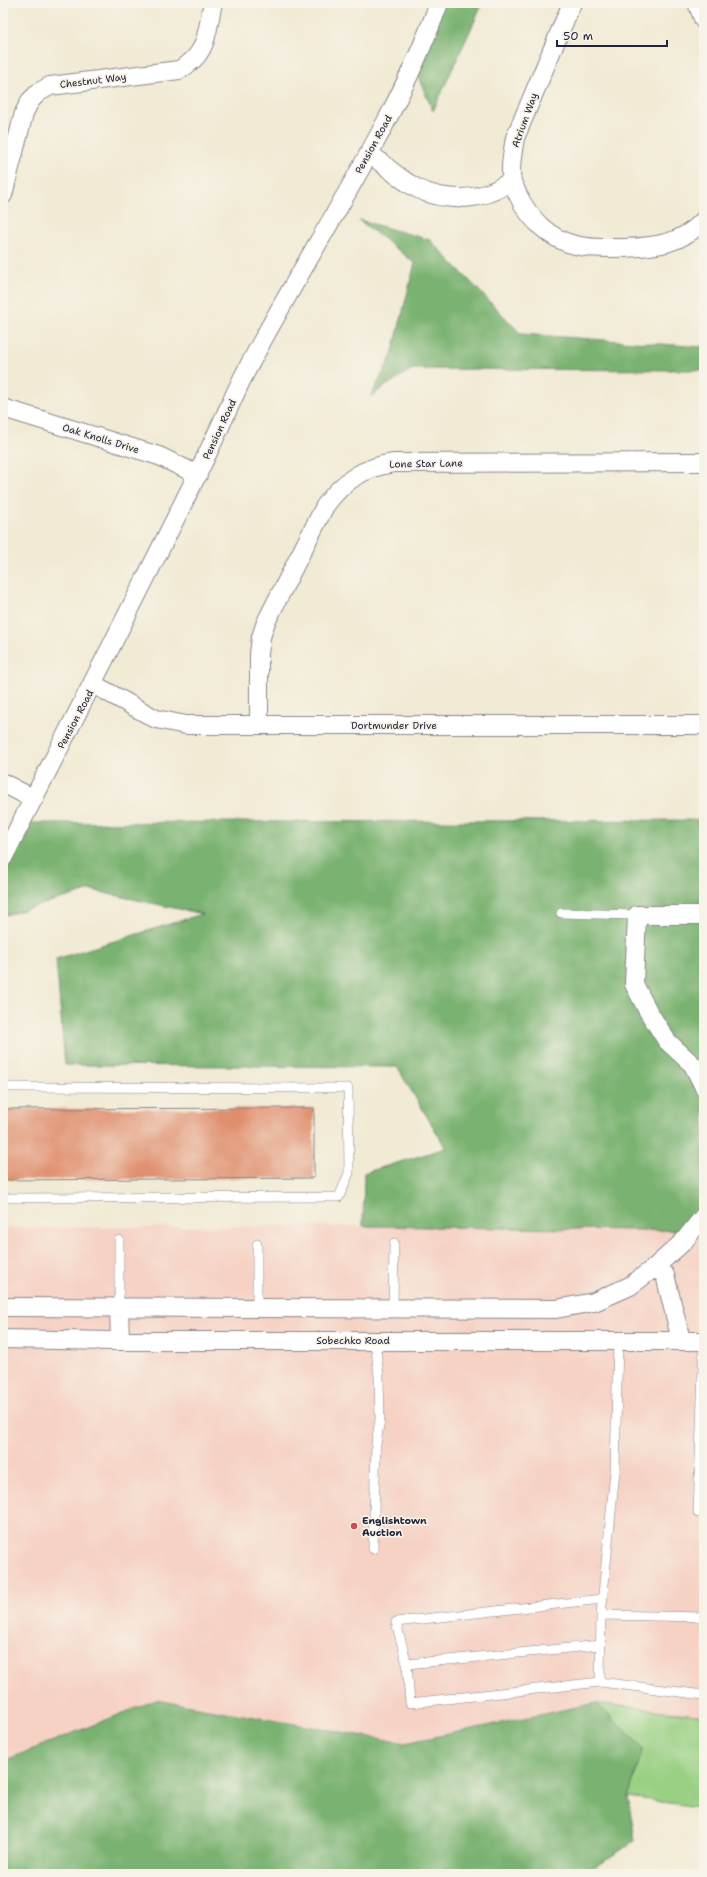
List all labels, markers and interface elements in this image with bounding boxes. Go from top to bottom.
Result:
scale bar [557,22,667,48]
text: 50 m [563,28,593,44]
street label: Chestnut Way [59,70,127,91]
street label: Atrium Way [509,91,540,149]
street label: Pension Road [352,112,395,176]
street label: Pension Road [200,396,239,461]
street label: Oak Knolls Drive [61,421,141,456]
street label: Lone Star Lane [389,456,463,471]
street label: Pension Road [54,687,97,751]
street label: Dortmunder Drive [351,719,437,732]
street label: Sobechko Road [316,1334,391,1347]
place label: Englishtown Auction [362,1514,427,1539]
marker: Englishtown Auction [349,1521,359,1531]

